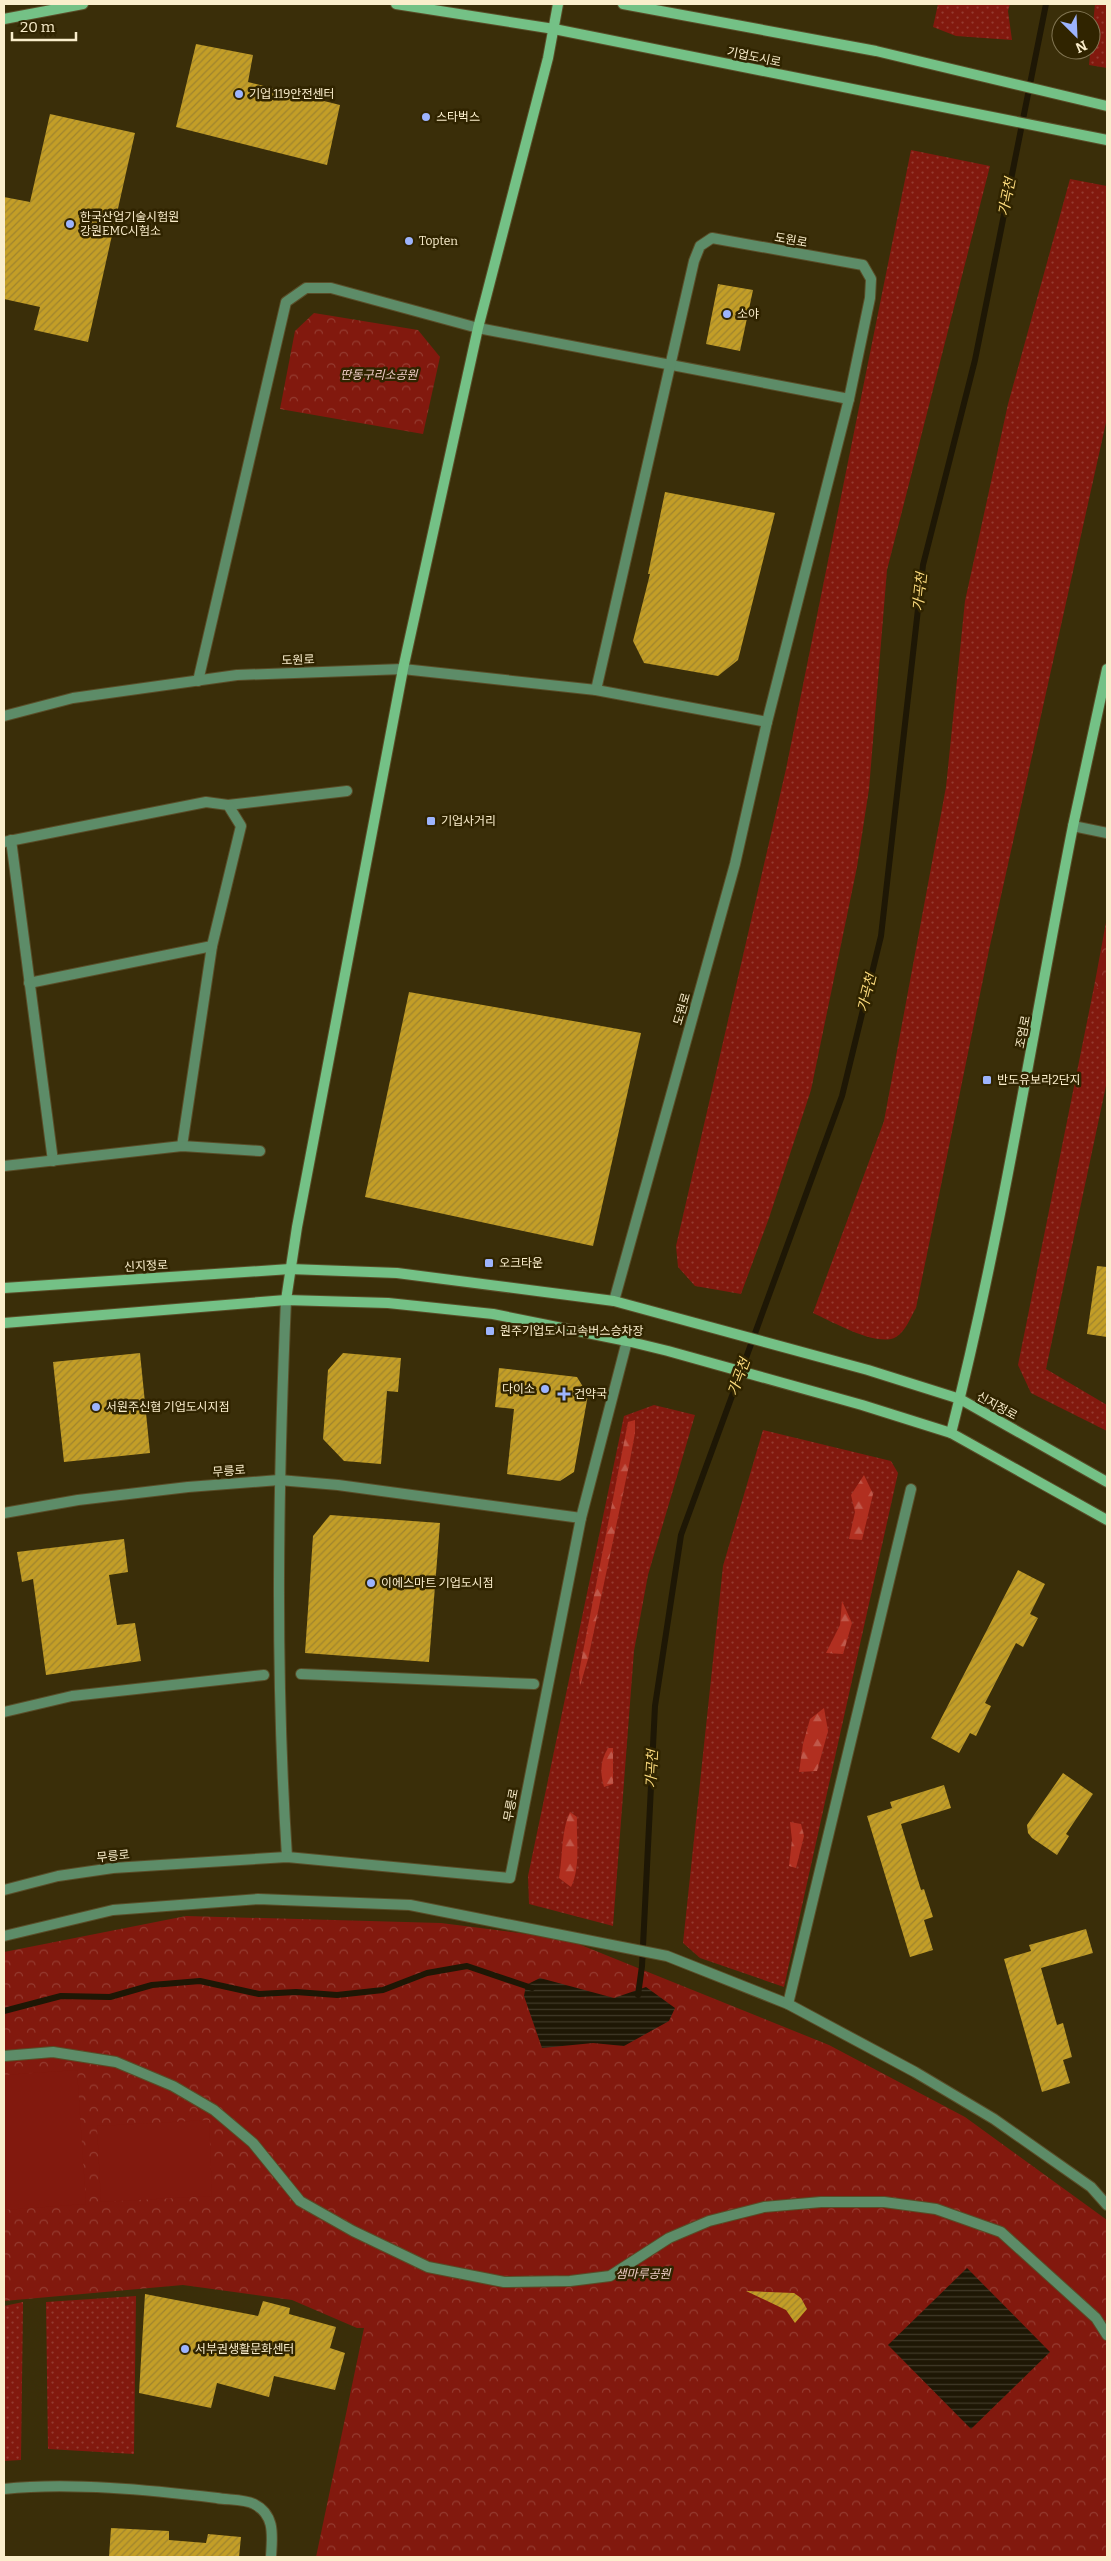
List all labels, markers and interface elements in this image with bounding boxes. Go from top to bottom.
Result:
scale bar [12,10,76,42]
north arrow [1051,10,1101,60]
text: 20 m [20,18,56,36]
text: N [1073,36,1089,56]
street label: 기업도시로 [726,44,782,70]
place label: 기업 119안전센터 [249,87,334,101]
marker: 기업 119안전센터 [233,88,245,100]
place label: 스타벅스 [436,110,480,124]
marker: 스타벅스 [420,111,432,123]
water label: 가곡천 [995,175,1019,218]
place label: 한국산업기술시험원 강원EMC시험소 [80,210,179,238]
marker: 한국산업기술시험원 강원EMC시험소 [64,218,76,230]
street label: 도원로 [773,230,809,250]
place label: Topten [419,234,458,248]
marker: Topten [403,235,415,247]
place label: 소야 [737,307,759,321]
marker: 소야 [721,308,733,320]
park label: 딴동구리소공원 [340,368,419,382]
water label: 가곡천 [910,571,931,612]
street label: 도원로 [281,652,315,668]
place label: 기업사거리 [441,814,496,828]
marker: 기업사거리 [425,815,437,827]
water label: 가곡천 [854,971,880,1014]
street label: 도원로 [671,991,693,1027]
street label: 조엄로 [1013,1014,1033,1050]
place label: 반도유보라2단지 [997,1073,1081,1087]
marker: 반도유보라2단지 [981,1074,993,1086]
place label: 오크타운 [499,1256,543,1270]
marker: 오크타운 [483,1257,495,1269]
street label: 신지정로 [124,1258,168,1274]
place label: 원주기업도시고속버스승차장 [500,1324,644,1338]
marker: 원주기업도시고속버스승차장 [484,1325,496,1337]
water label: 가곡천 [724,1355,754,1398]
place label: 다이소 [502,1382,535,1396]
marker: 다이소 [539,1383,551,1395]
place label: 건약국 [574,1387,607,1401]
marker: 건약국 [558,1388,570,1400]
street label: 신지정로 [974,1389,1020,1423]
place label: 서원주신협 기업도시지점 [106,1400,230,1414]
marker: 서원주신협 기업도시지점 [90,1401,102,1413]
street label: 무릉로 [212,1463,246,1479]
place label: 이에스마트 기업도시점 [381,1576,494,1590]
marker: 이에스마트 기업도시점 [365,1577,377,1589]
water label: 가곡천 [643,1748,662,1789]
street label: 무릉로 [501,1787,521,1823]
street label: 무릉로 [96,1847,130,1865]
park label: 샘마루공원 [615,2267,672,2281]
place label: 서부권생활문화센터 [195,2342,294,2356]
marker: 서부권생활문화센터 [179,2343,191,2355]

